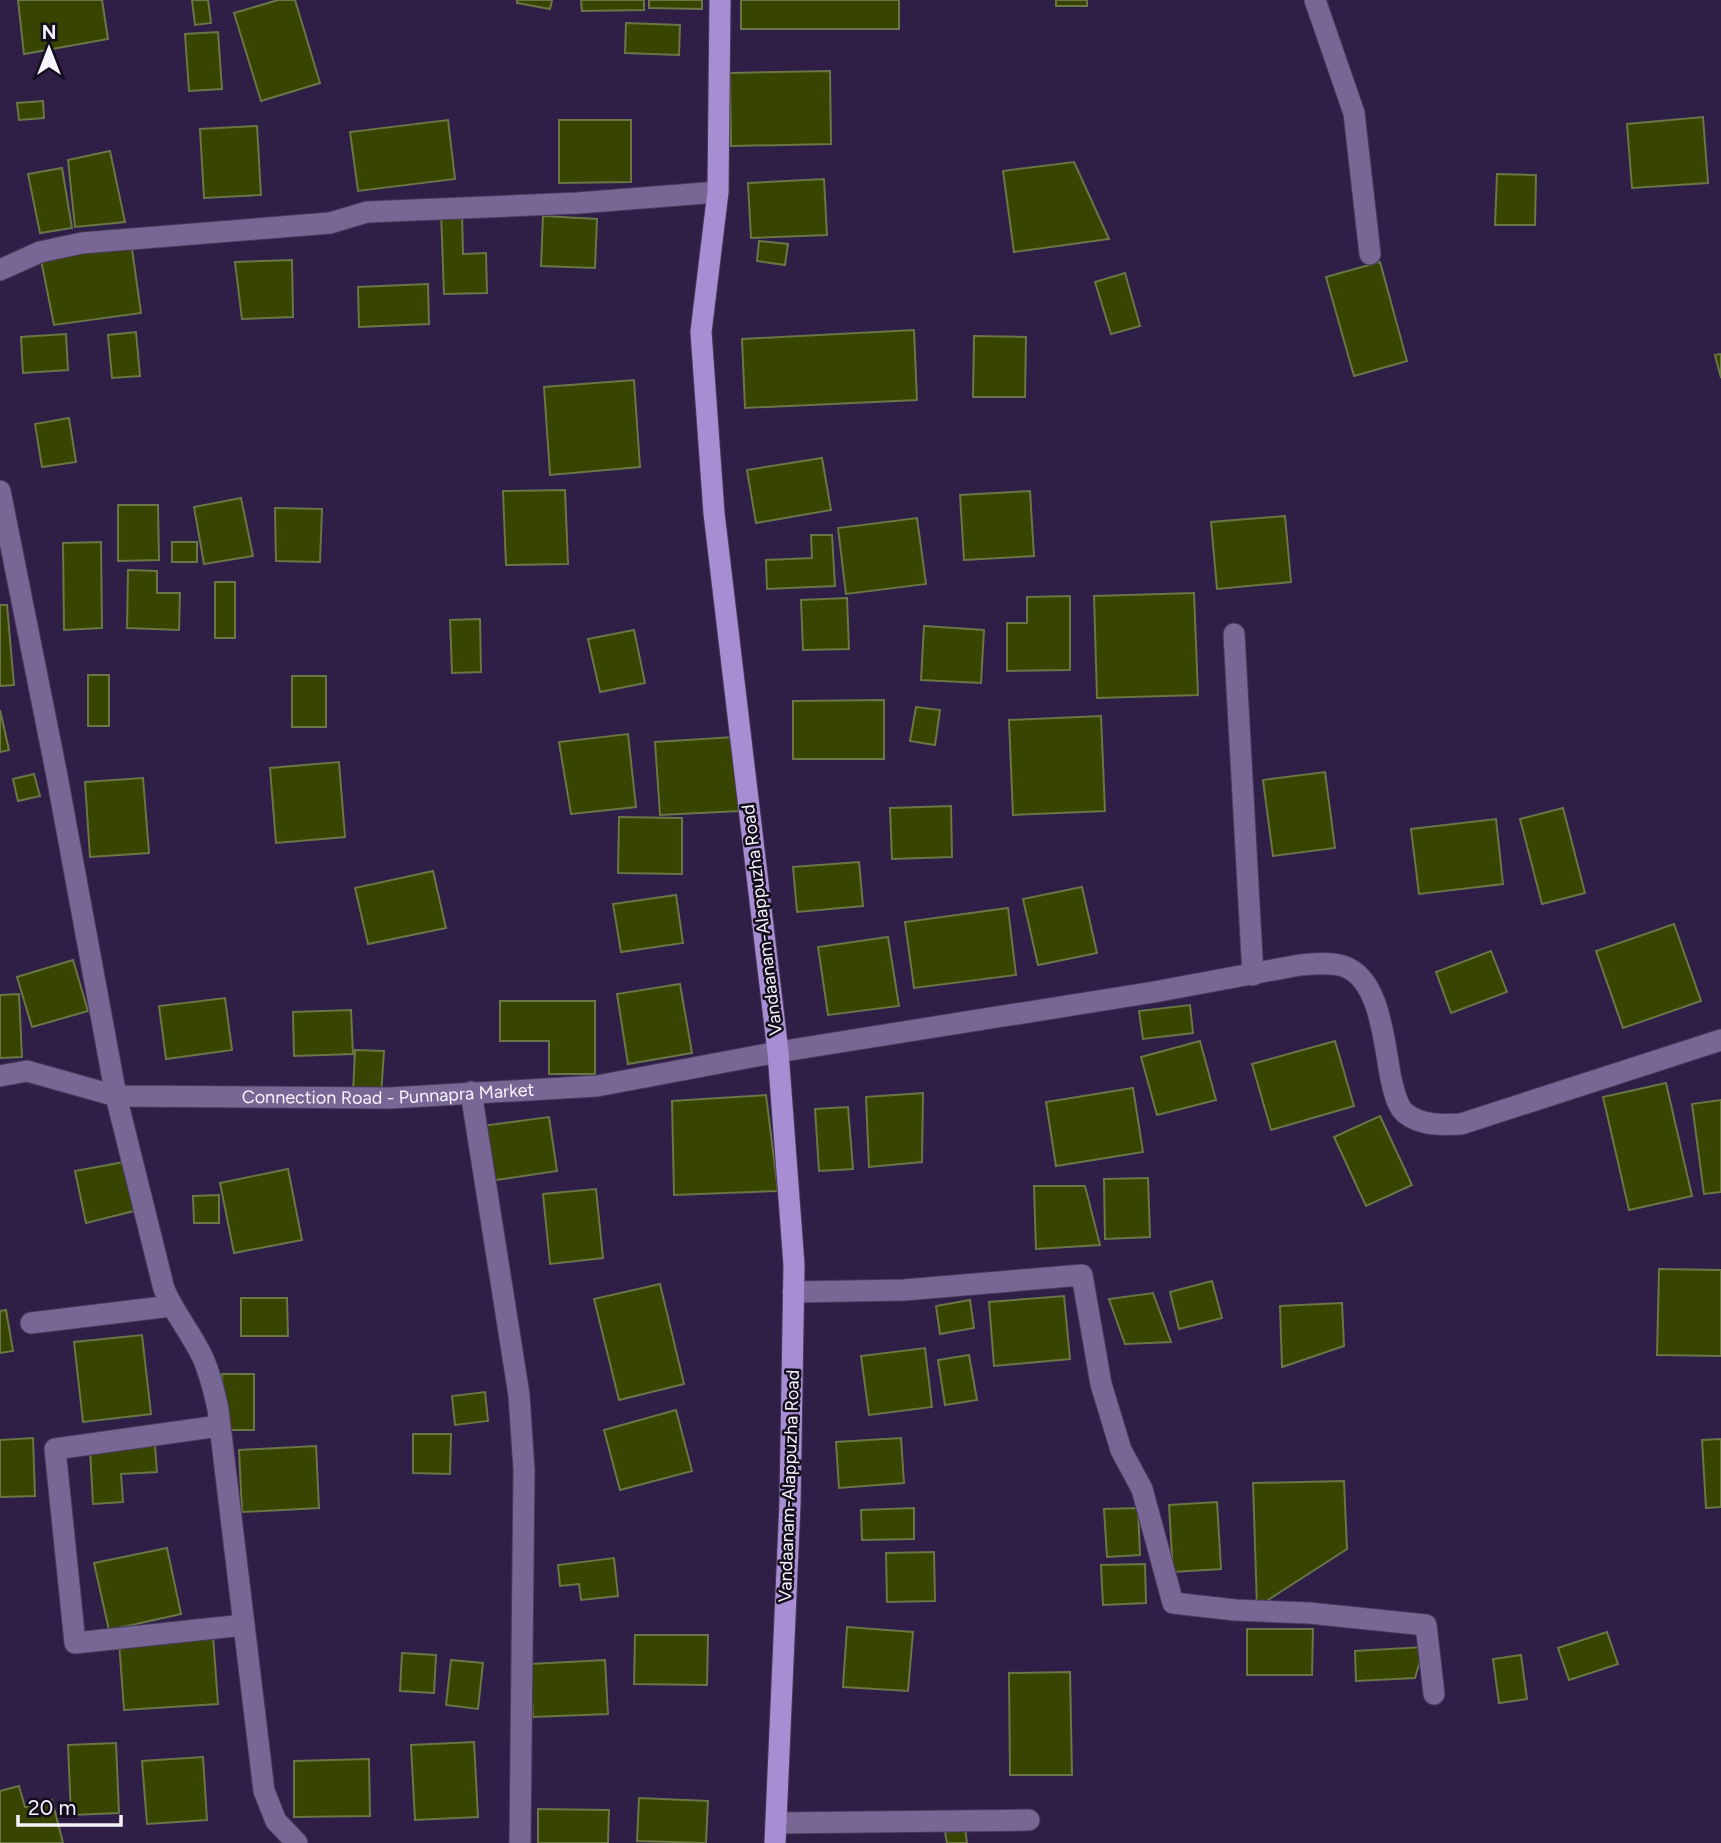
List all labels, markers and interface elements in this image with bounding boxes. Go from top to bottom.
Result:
north arrow [14,14,84,84]
text: N [42,21,56,44]
street label: Vandaanam-Alappuzha Road [737,803,787,1037]
street label: Connection Road - Punnapra Market [242,1079,535,1109]
street label: Vandaanam-Alappuzha Road [774,1369,804,1603]
scale bar [18,1784,121,1828]
text: 20 m [28,1795,76,1820]

